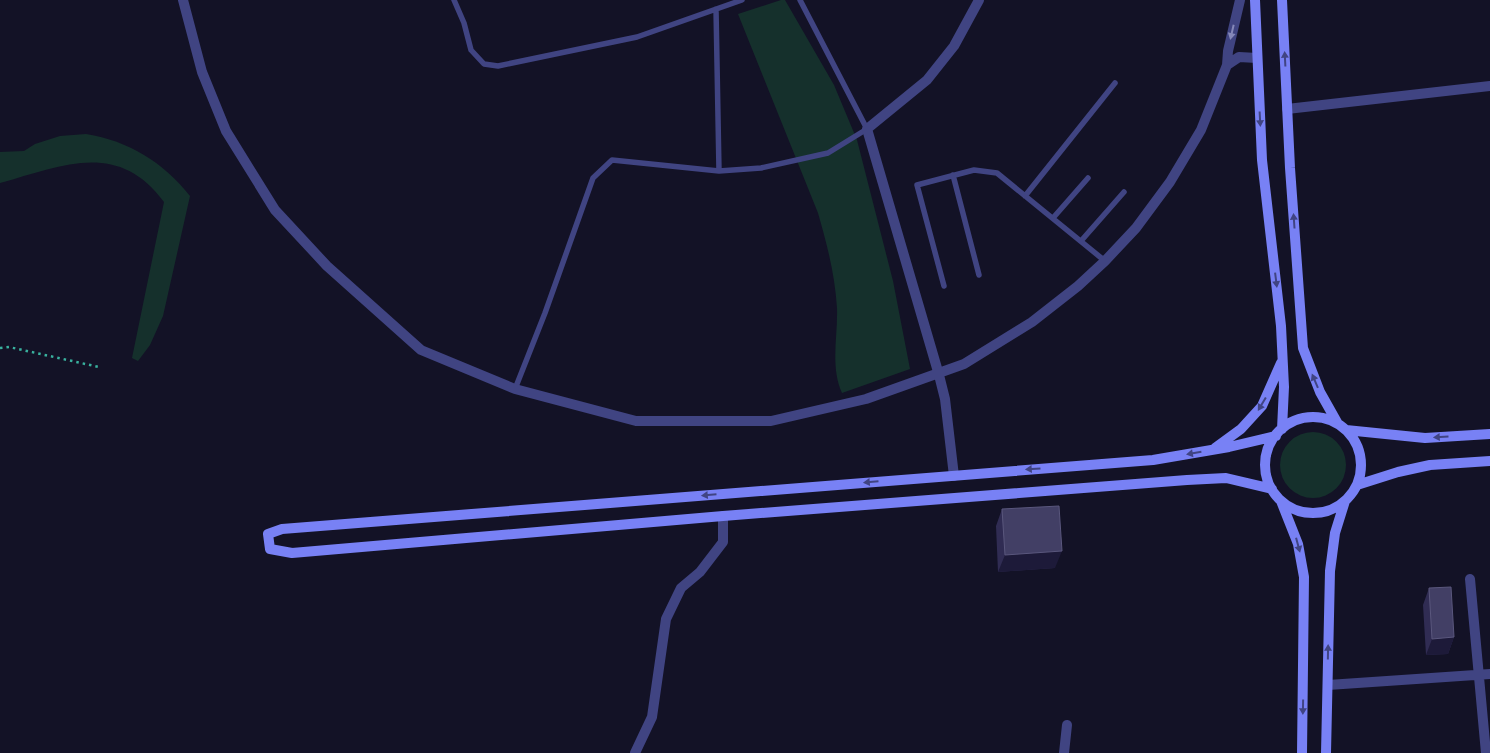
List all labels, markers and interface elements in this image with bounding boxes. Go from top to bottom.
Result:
one-way arrow [1228,25,1236,40]
one-way arrow [1280,51,1288,67]
one-way arrow [1256,111,1264,127]
one-way arrow [1290,213,1298,229]
one-way arrow [1272,273,1280,289]
one-way arrow [1311,374,1319,388]
one-way arrow [1258,397,1267,411]
one-way arrow [1433,434,1449,442]
one-way arrow [1186,450,1202,458]
one-way arrow [1024,466,1040,474]
one-way arrow [862,478,878,486]
one-way arrow [700,491,716,499]
one-way arrow [1294,538,1302,553]
one-way arrow [1325,644,1333,660]
one-way arrow [1299,699,1307,715]

